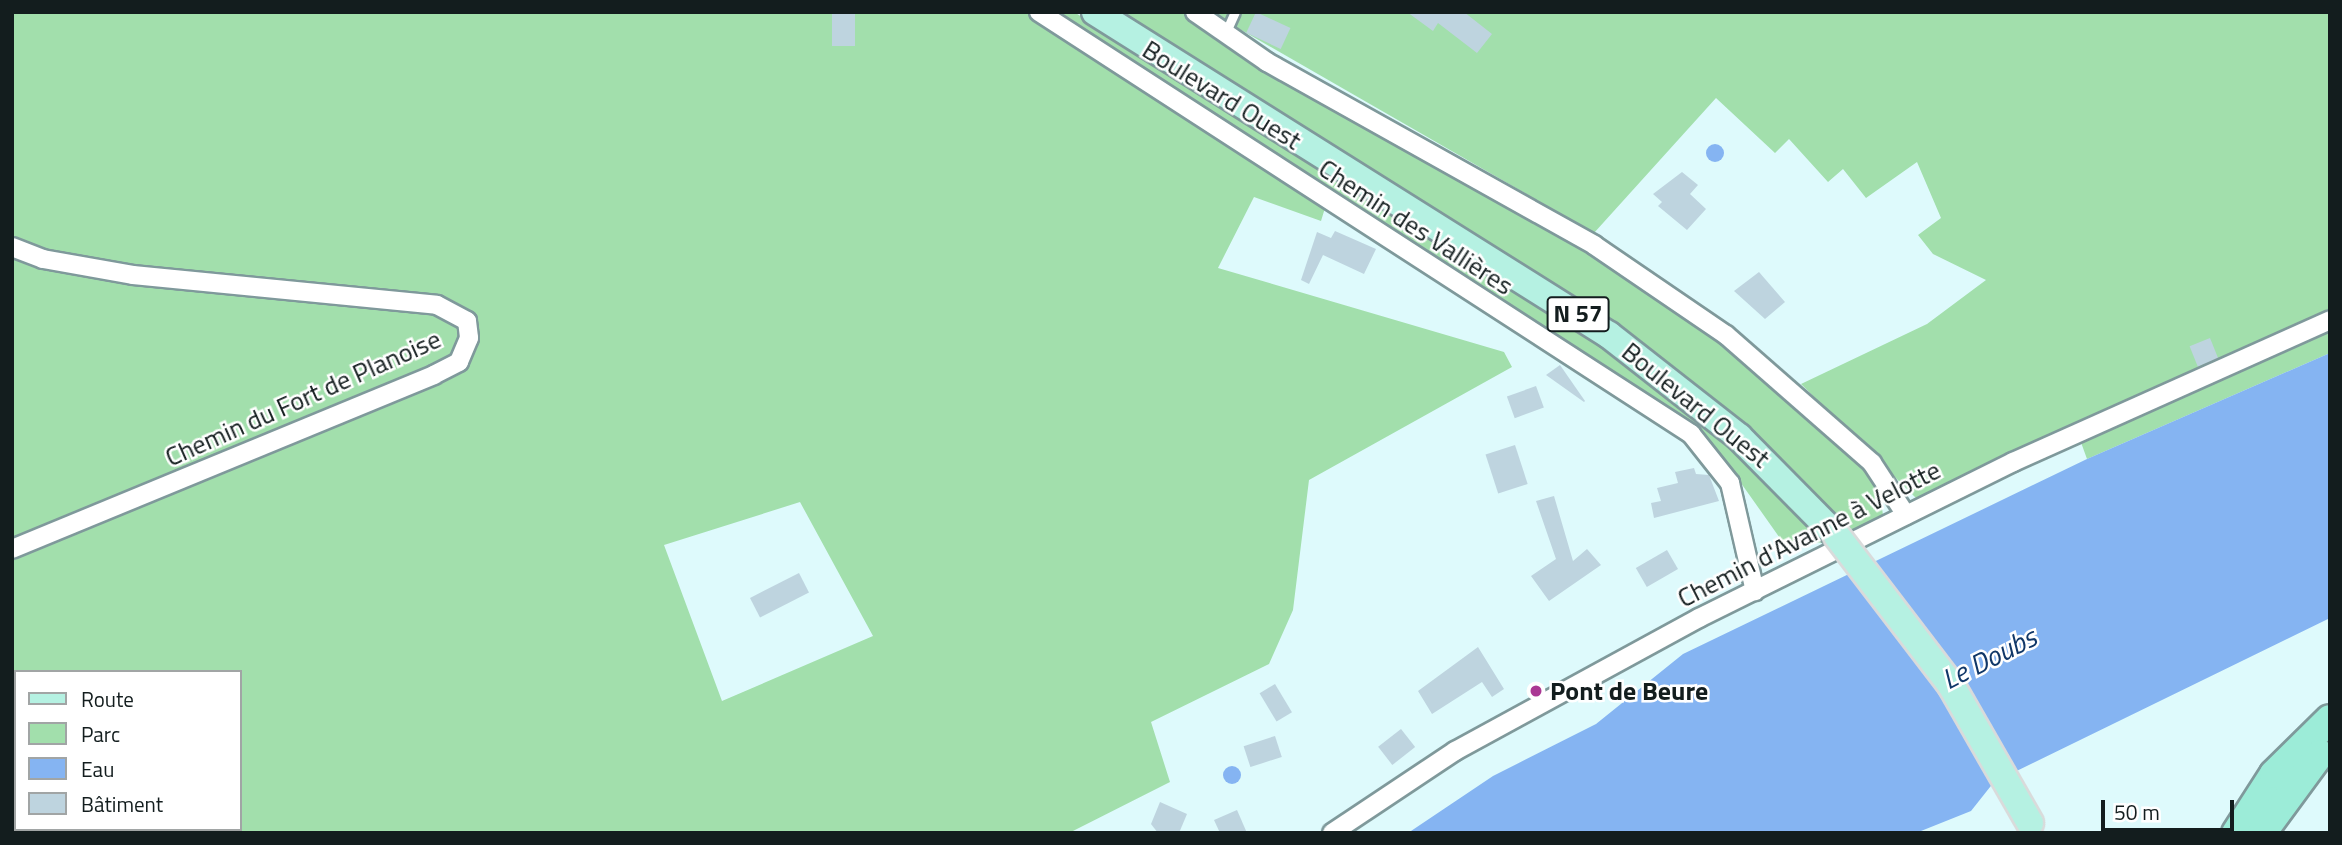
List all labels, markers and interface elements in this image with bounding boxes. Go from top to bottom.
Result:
street label: Boulevard Ouest [1137,34,1307,156]
street label: Chemin des Vallières [1313,153,1519,301]
road number: N 57 [1546,293,1610,334]
street label: Chemin du Fort de Planoise [161,323,445,473]
street label: Boulevard Ouest [1616,336,1776,474]
street label: Chemin d'Avanne à Velotte [1672,454,1946,614]
water label: Le Doubs [1936,620,2042,696]
legend [14,670,242,831]
place label: Pont de Beure [1550,675,1708,707]
text: Route [81,683,134,715]
marker: Pont de Beure [1528,683,1544,699]
text: Parc [81,718,120,750]
text: Eau [81,753,114,785]
scale bar [2104,786,2237,830]
text: Bâtiment [81,788,163,820]
text: 50 m [2114,796,2160,828]

